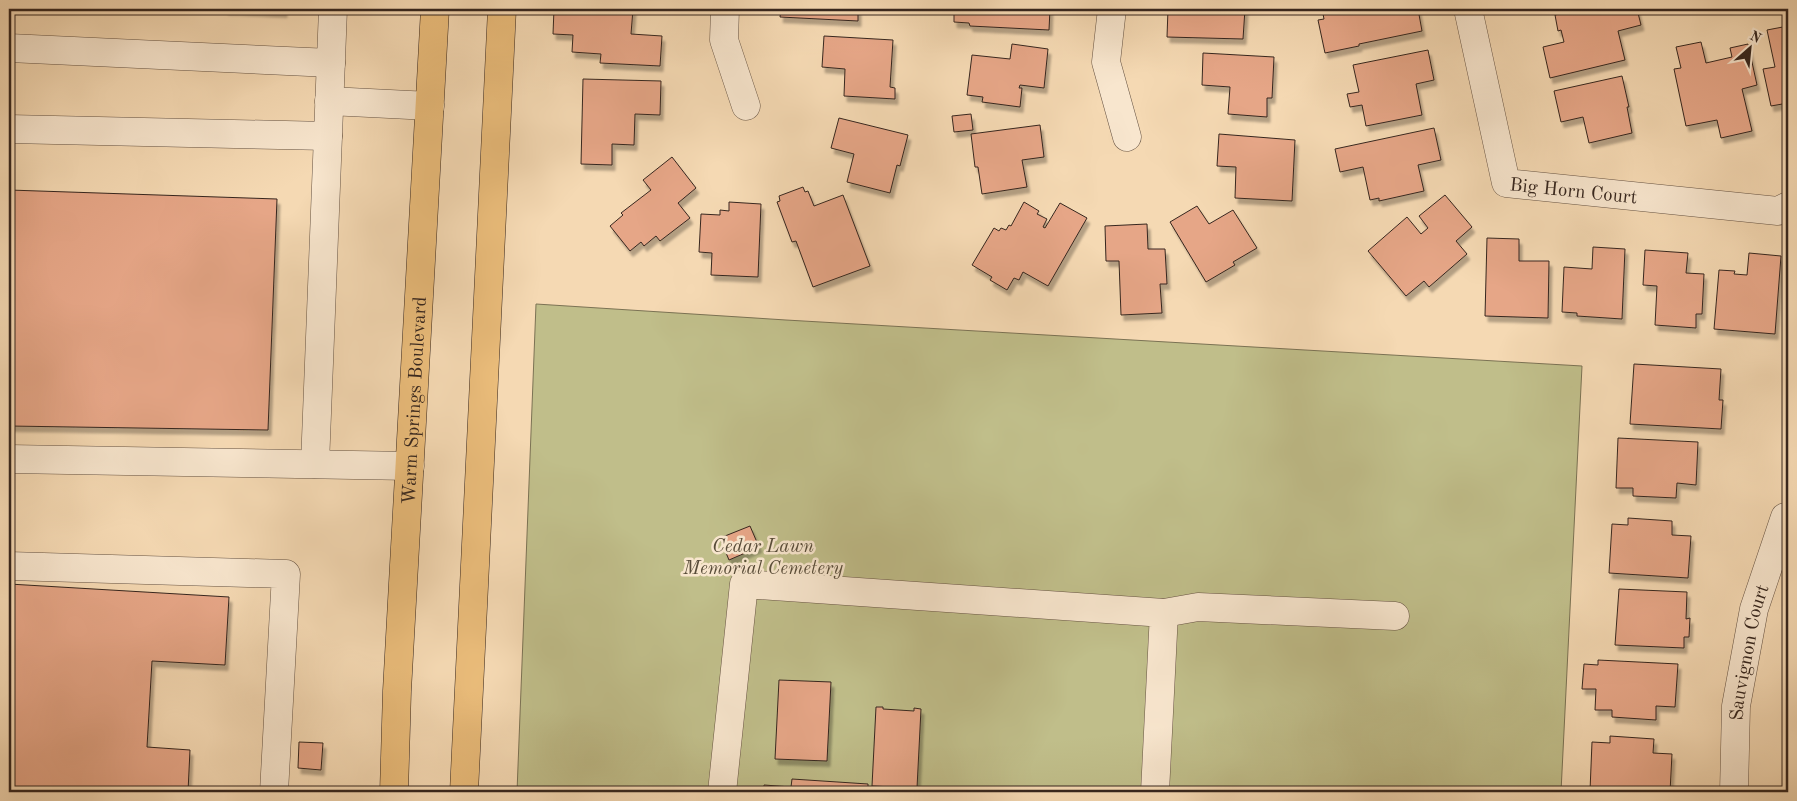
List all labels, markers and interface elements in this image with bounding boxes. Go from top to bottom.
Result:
north arrow [1724,22,1774,72]
text: N [1748,29,1764,46]
street label: Big Horn Court [1508,176,1638,208]
street label: Warm Springs Boulevard [400,296,431,505]
park label: Cedar Lawn Memorial Cemetery [682,538,843,579]
street label: Sauvignon Court [1729,582,1774,721]

